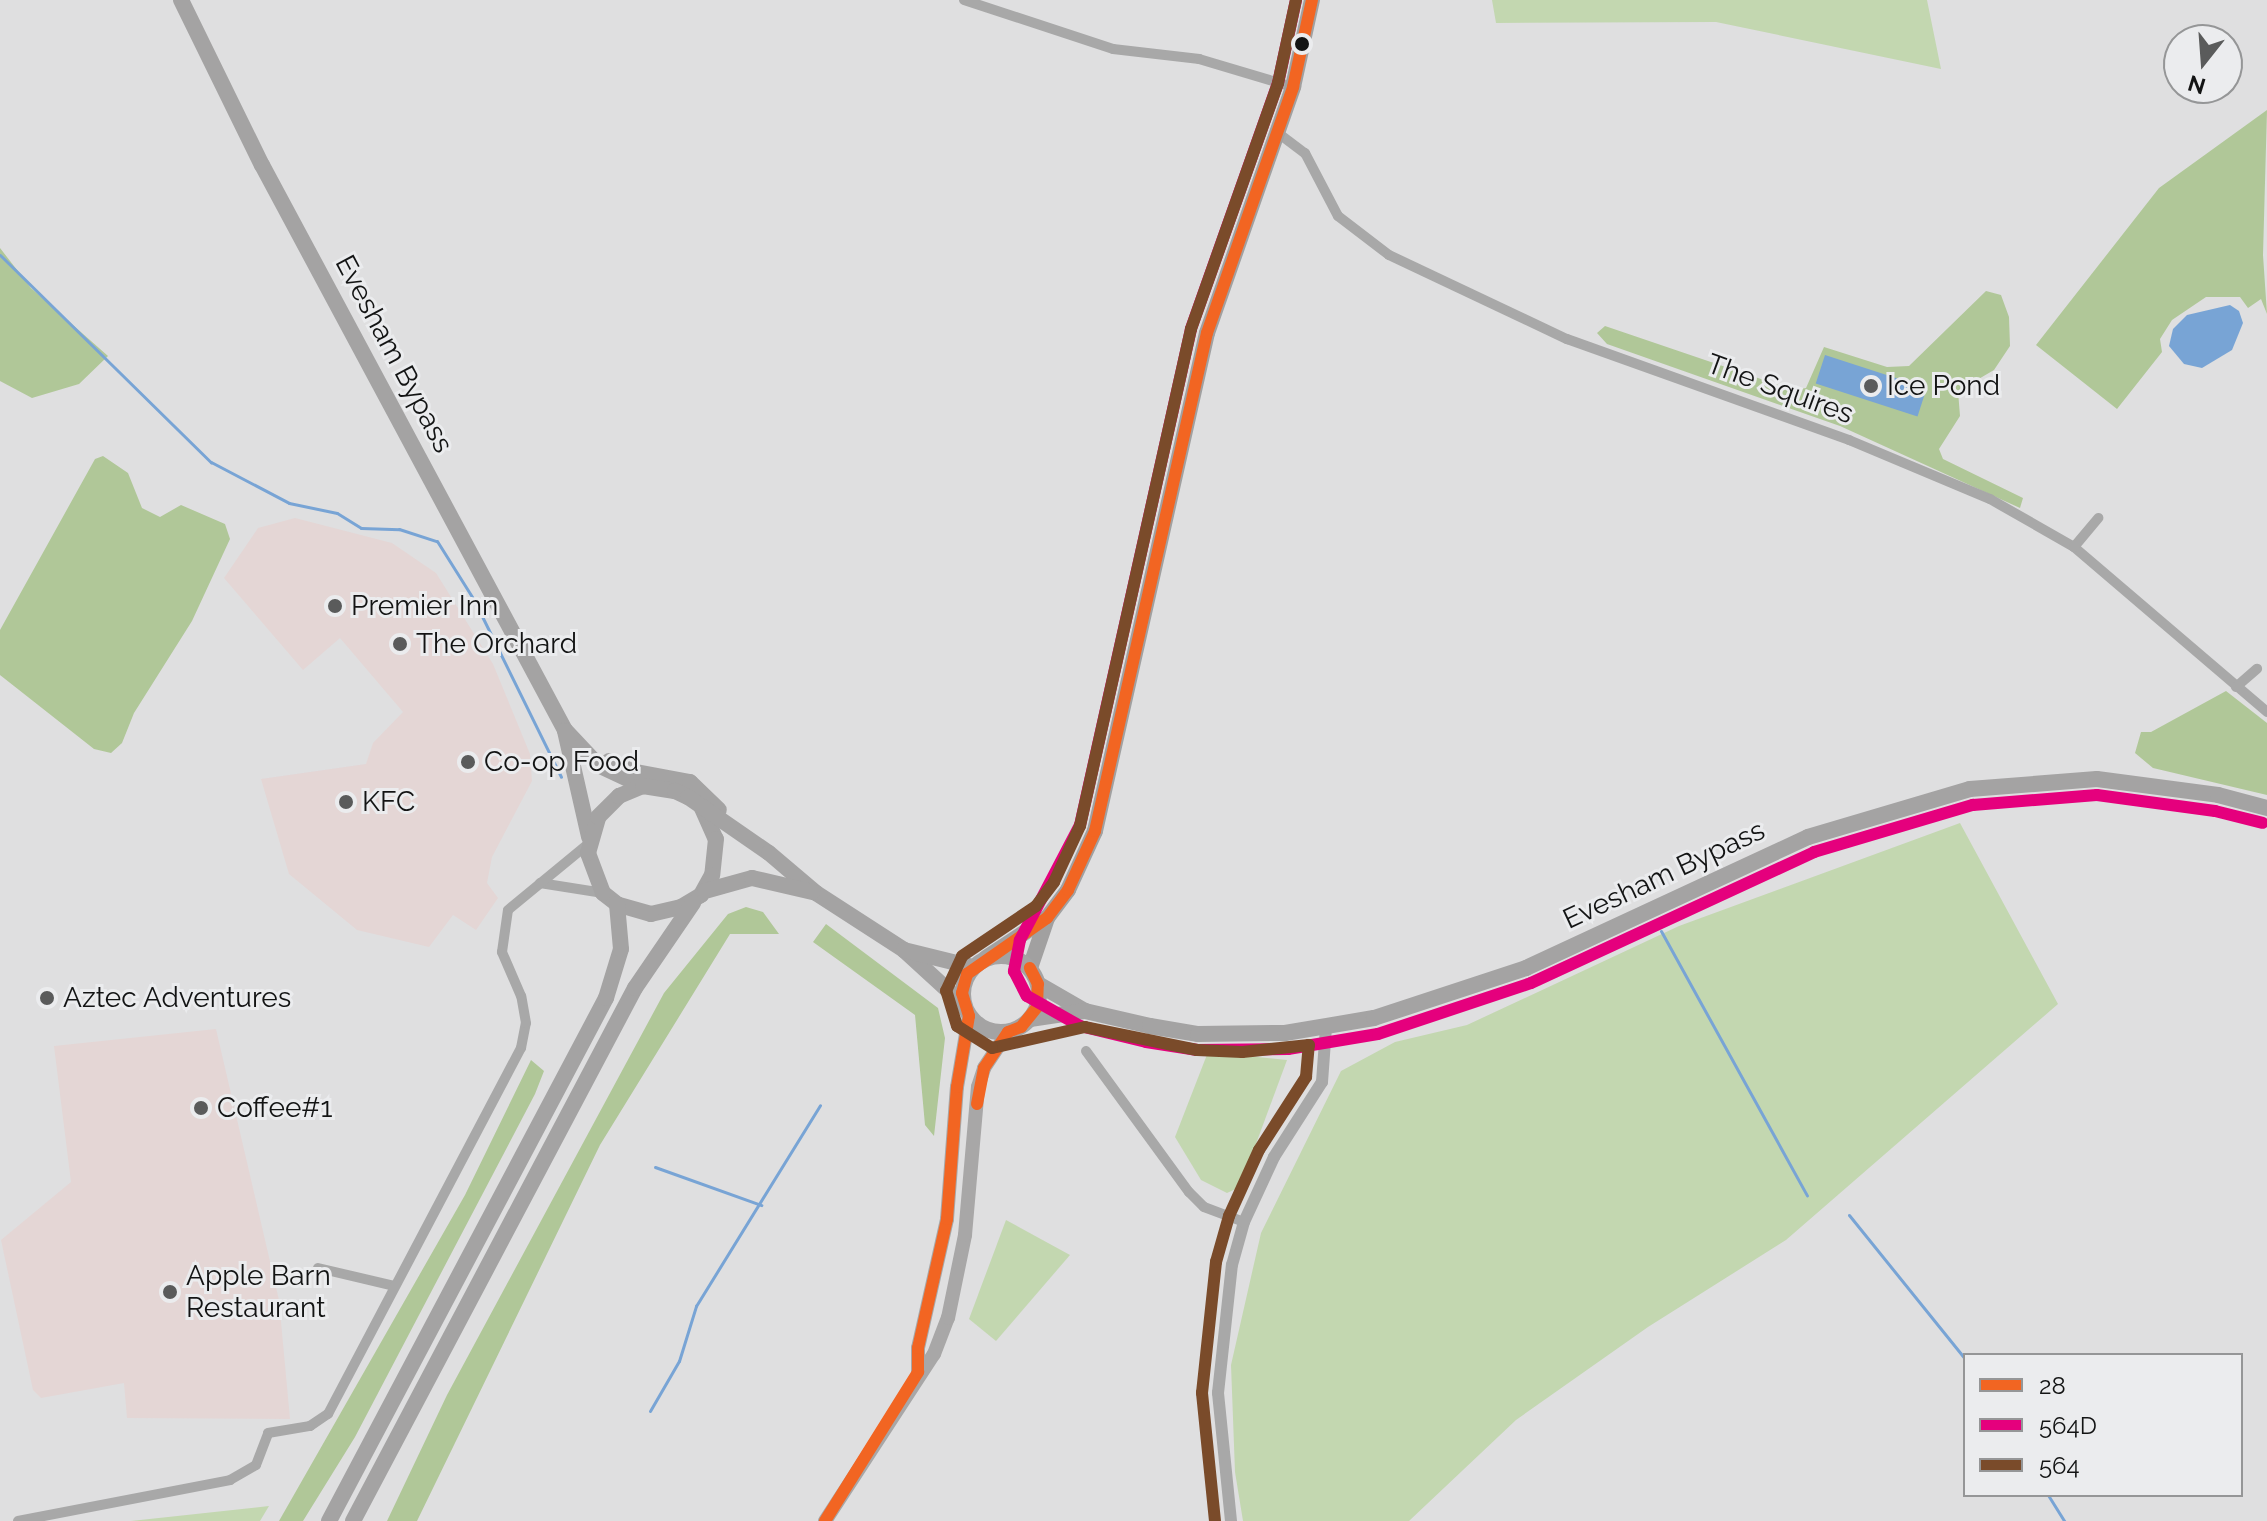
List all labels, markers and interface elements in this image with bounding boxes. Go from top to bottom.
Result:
north arrow [2163,24,2243,104]
unlabelled marker [1294,36,1310,52]
text: N [2185,70,2208,100]
street label: Evesham Bypass [328,250,460,458]
street label: The Squires [1702,347,1858,431]
place label: Ice Pond [1887,369,2000,403]
marker: Ice Pond [1862,377,1880,395]
place label: Premier Inn [351,589,499,623]
marker: Premier Inn [326,597,344,615]
place label: The Orchard [416,627,577,661]
marker: The Orchard [391,635,409,653]
place label: Co-op Food [484,745,639,779]
marker: Co-op Food [459,753,477,771]
place label: KFC [362,785,415,819]
marker: KFC [337,793,355,811]
street label: Evesham Bypass [1558,814,1770,936]
place label: Aztec Adventures [63,981,292,1015]
marker: Aztec Adventures [38,989,56,1007]
place label: Coffee#1 [217,1091,332,1125]
marker: Coffee#1 [192,1099,210,1117]
place label: Apple Barn Restaurant [186,1259,331,1325]
marker: Apple Barn Restaurant [161,1283,179,1301]
legend [1963,1353,2243,1497]
text: 28 [2039,1371,2066,1400]
text: 564D [2039,1411,2097,1440]
text: 564 [2039,1451,2080,1480]

